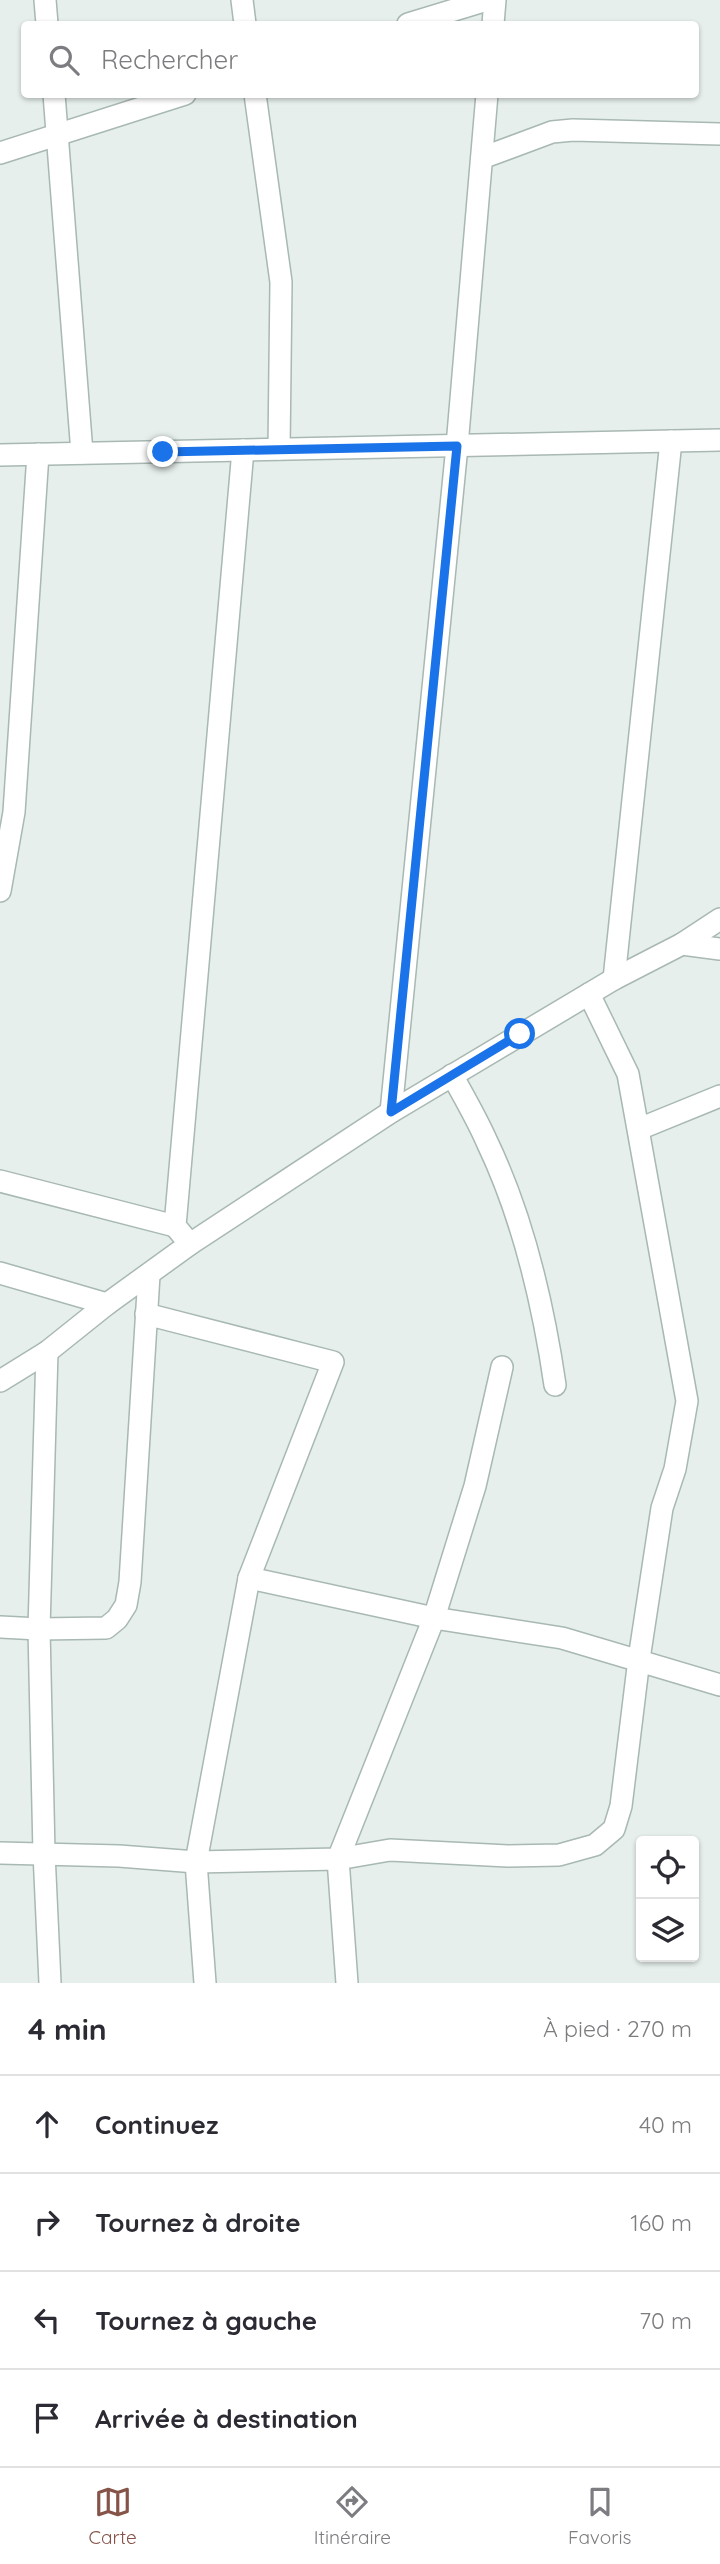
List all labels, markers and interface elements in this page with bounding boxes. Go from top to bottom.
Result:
search box [21,21,699,98]
icon: search [45,41,83,79]
text: Rechercher [101,43,238,76]
route end [147,436,178,467]
route start [504,1018,535,1049]
map controls [636,1836,699,1962]
button: locate [636,1836,699,1899]
button: layers [636,1899,699,1962]
text: 4 min [28,2010,107,2048]
text: À pied · 270 m [543,2014,692,2043]
icon: ahead [28,2105,66,2143]
text: Continuez [95,2108,218,2141]
text: 40 m [639,2110,692,2139]
icon: right [28,2203,66,2241]
text: Tournez à droite [95,2206,300,2239]
text: 160 m [630,2208,692,2237]
icon: left [28,2301,66,2339]
text: Tournez à gauche [95,2304,317,2337]
text: 70 m [639,2306,692,2335]
icon: arrive [28,2399,66,2437]
text: Arrivée à destination [95,2402,358,2435]
tab: Carte [89,2483,137,2549]
tab: Itinéraire [314,2483,391,2549]
tab: Favoris [568,2483,632,2549]

